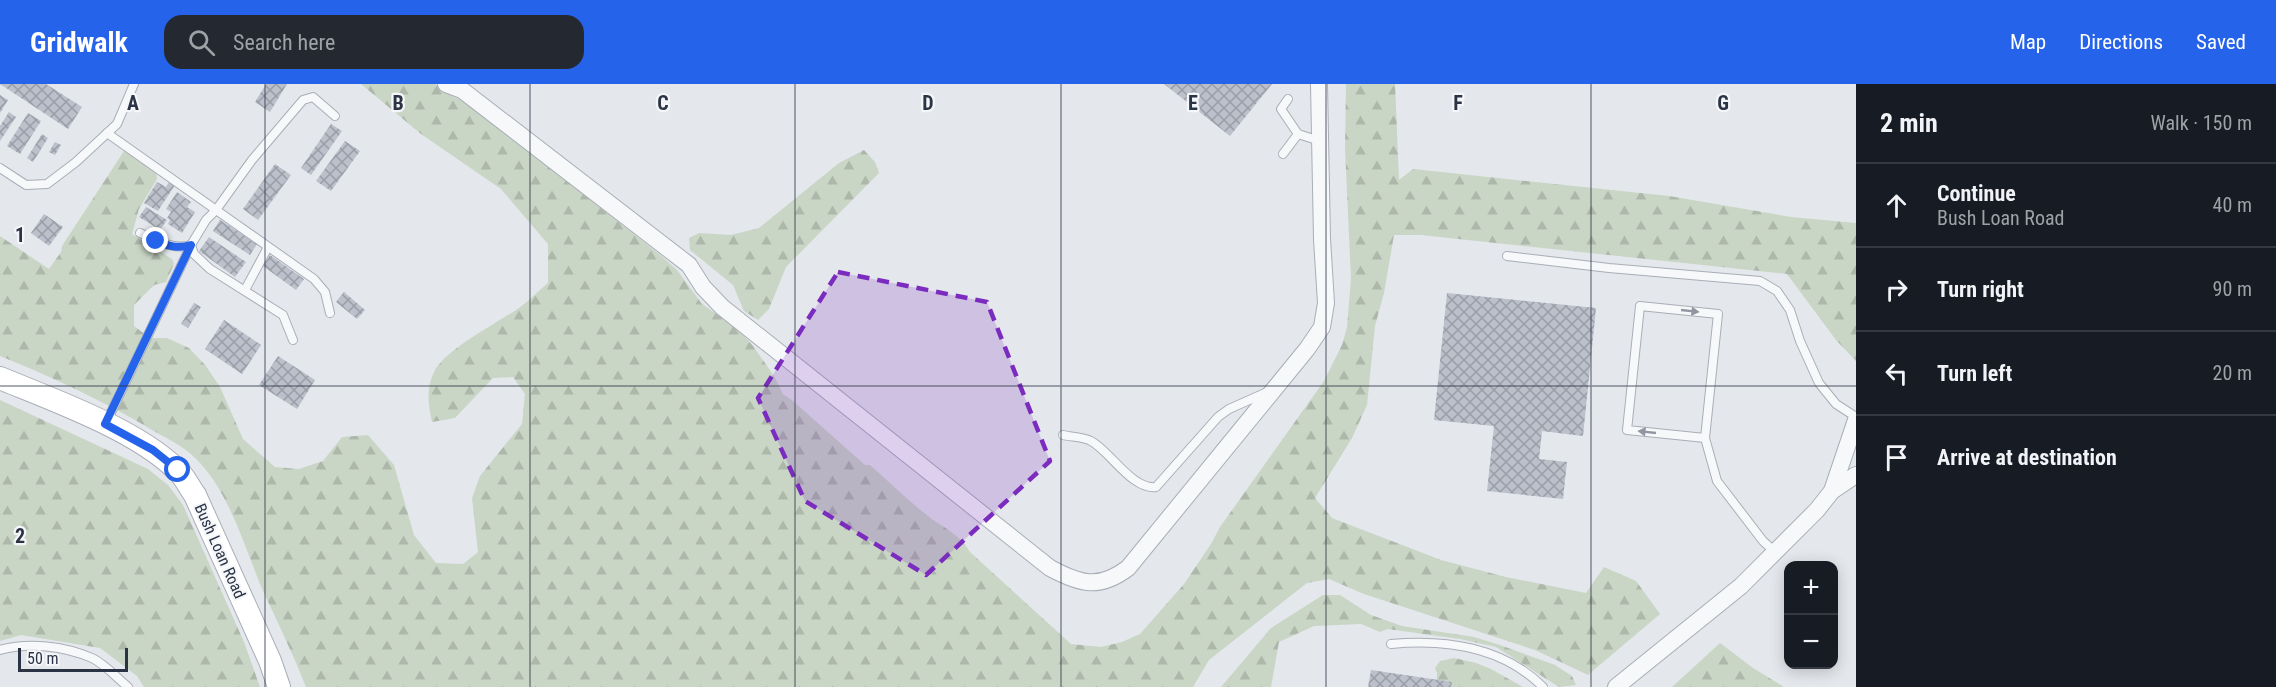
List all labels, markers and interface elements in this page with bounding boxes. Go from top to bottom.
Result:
search box [164,15,584,69]
text: Gridwalk [30,26,128,59]
icon: search [185,26,218,59]
text: Search here [233,30,335,55]
text: Map [2010,30,2046,54]
text: Directions [2079,30,2163,54]
text: Saved [2196,30,2246,54]
text: A [127,91,139,115]
text: B [392,91,404,115]
text: C [657,91,669,115]
text: D [922,91,934,115]
text: E [1188,91,1198,115]
text: F [1453,91,1463,115]
text: G [1717,91,1729,115]
text: 2 min [1880,108,1938,138]
text: Walk · 150 m [2151,111,2252,135]
text: Continue [1937,181,2016,206]
icon: ahead [1880,189,1913,222]
text: 40 m [2213,193,2252,217]
text: Bush Loan Road [1937,206,2065,230]
text: 1 [15,223,25,247]
route end [142,227,168,253]
icon: right [1880,273,1913,306]
text: Turn right [1937,277,2024,302]
text: 90 m [2213,277,2252,301]
one-way arrow [1681,306,1700,316]
icon: left [1880,357,1913,390]
text: Turn left [1937,361,2012,386]
text: 20 m [2213,361,2252,385]
one-way arrow [1637,427,1656,437]
icon: arrive [1880,441,1913,474]
text: Arrive at destination [1937,445,2117,470]
route start [164,456,190,482]
street label: Bush Loan Road [191,501,249,601]
text: 2 [15,524,25,548]
map controls [1784,561,1838,669]
button: + [1784,561,1838,615]
button: − [1784,615,1838,669]
scale bar [18,645,128,672]
text: 50 m [27,649,59,668]

